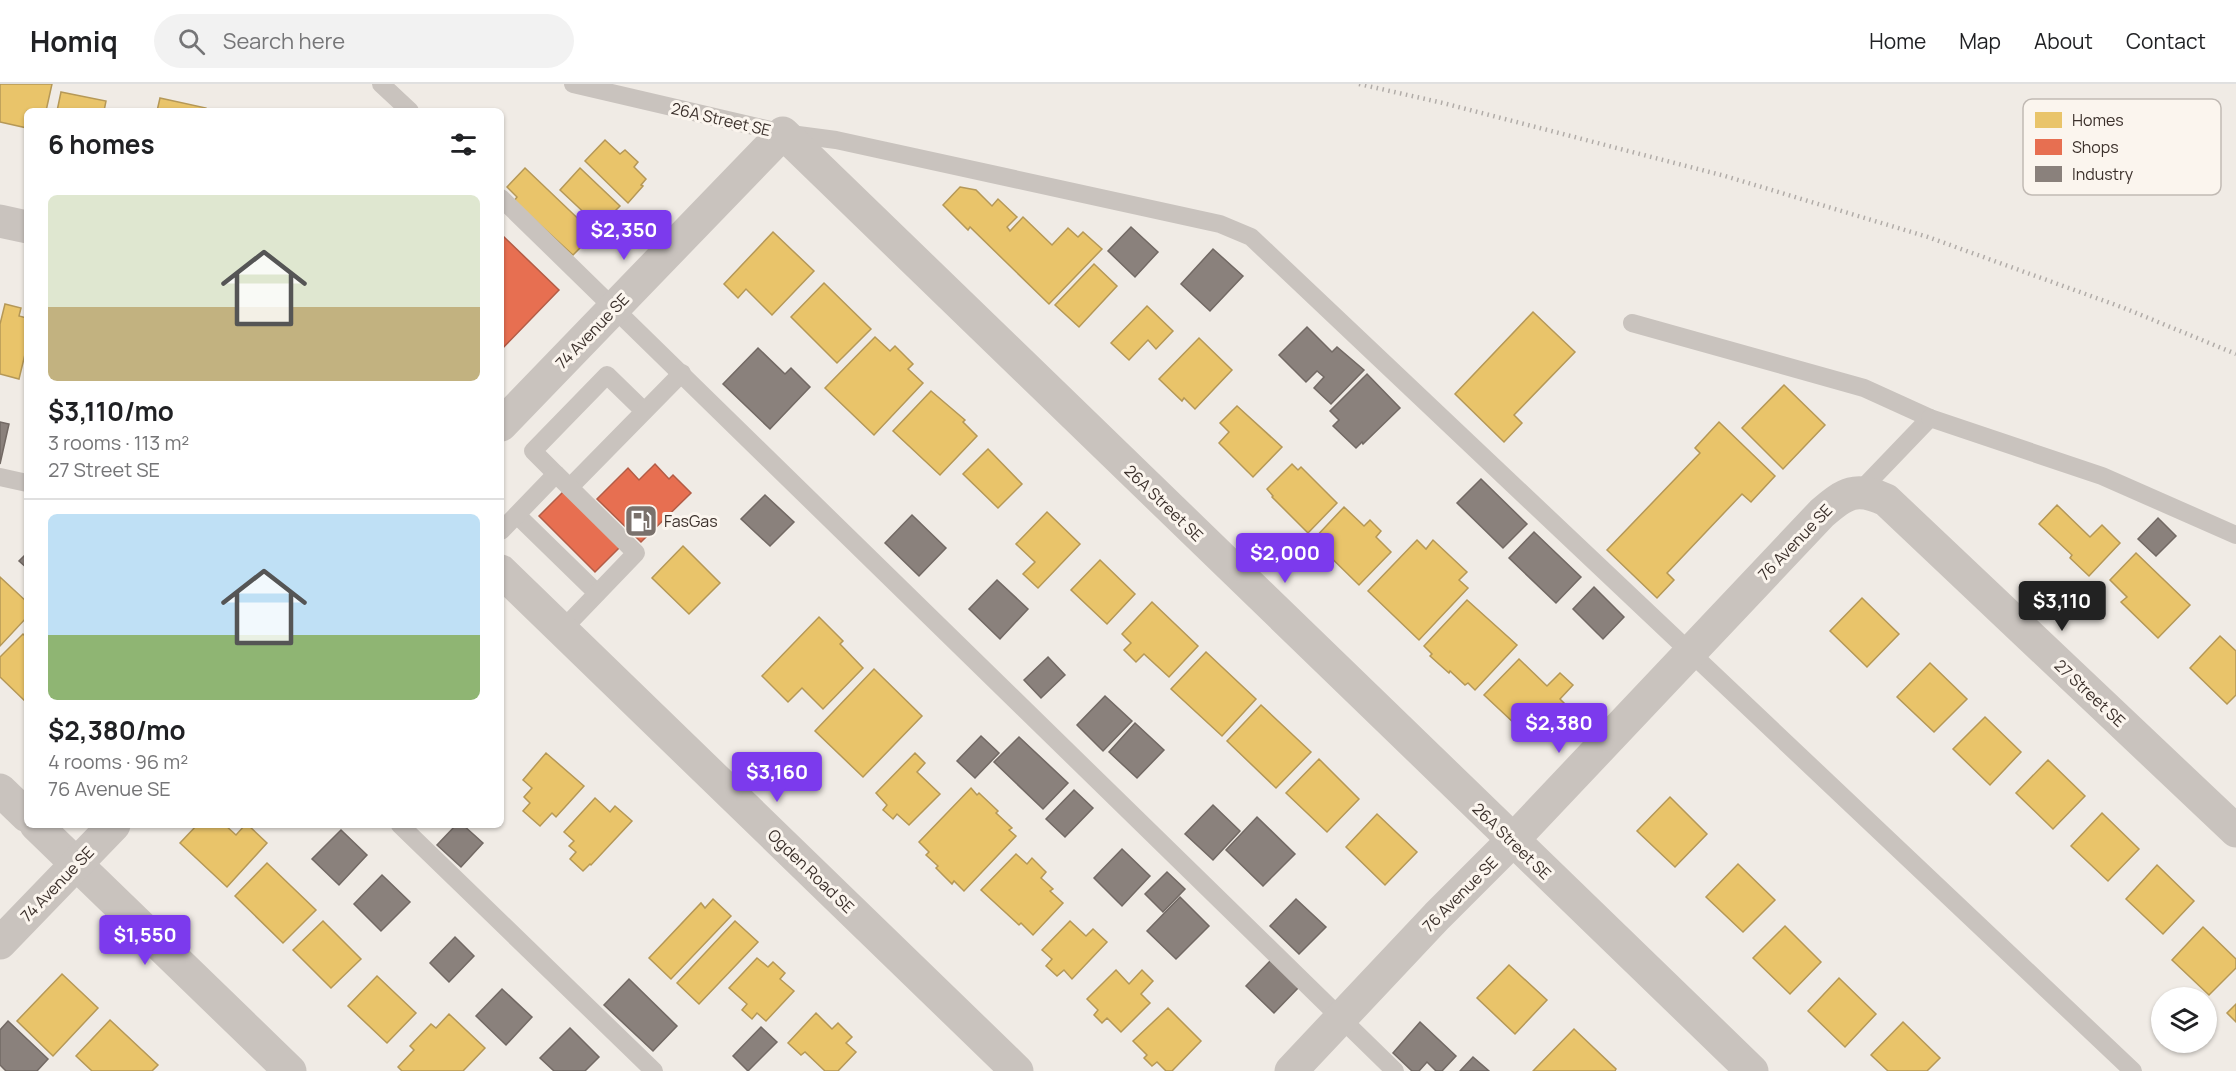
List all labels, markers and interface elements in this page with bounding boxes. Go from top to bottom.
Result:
search box [154,14,574,68]
text: Homiq [30,22,118,60]
icon: search [175,25,208,58]
text: Search here [223,26,345,56]
text: Home [1869,27,1926,55]
text: Map [1959,27,2001,55]
text: About [2034,27,2093,55]
text: Contact [2126,27,2206,55]
street label: 26A Street SE [669,97,773,141]
legend [2023,99,2221,195]
text: Homes [2072,109,2124,131]
text: 6 homes [48,126,155,162]
icon: filters [447,128,480,161]
text: Shops [2072,136,2119,158]
text: Industry [2072,163,2134,185]
pin: $2,350 [575,210,673,261]
text: $2,350 [590,216,658,243]
icon: home [210,234,318,342]
street label: 74 Avenue SE [550,288,634,374]
text: $3,110/mo [48,393,174,429]
text: 3 rooms · 113 m² [48,429,189,456]
text: 27 Street SE [48,456,160,483]
street label: 26A Street SE [1120,460,1208,546]
street label: 76 Avenue SE [1753,499,1837,585]
fuel station icon: FasGas [623,503,659,539]
place label: FasGas [664,510,718,532]
pin: $2,000 [1236,533,1334,584]
text: $2,000 [1250,539,1320,566]
icon: home [210,553,318,661]
pin: $3,110 [2013,581,2111,632]
text: $3,110 [2033,587,2091,614]
street label: 27 Street SE [2050,654,2130,732]
pin: $2,380 [1510,703,1608,754]
text: $2,380 [1525,709,1593,736]
text: $2,380/mo [48,712,186,748]
text: 4 rooms · 96 m² [48,748,188,775]
pin: $3,160 [728,752,826,803]
text: $3,160 [746,758,808,785]
text: 76 Avenue SE [48,775,171,802]
street label: 26A Street SE [1468,798,1556,884]
street label: Ogden Road SE [763,824,859,918]
street label: 74 Avenue SE [15,841,99,927]
street label: 76 Avenue SE [1418,852,1502,936]
pin: $1,550 [96,915,194,966]
text: $1,550 [113,921,177,948]
map controls [2151,987,2217,1053]
button: layers [2151,987,2217,1053]

